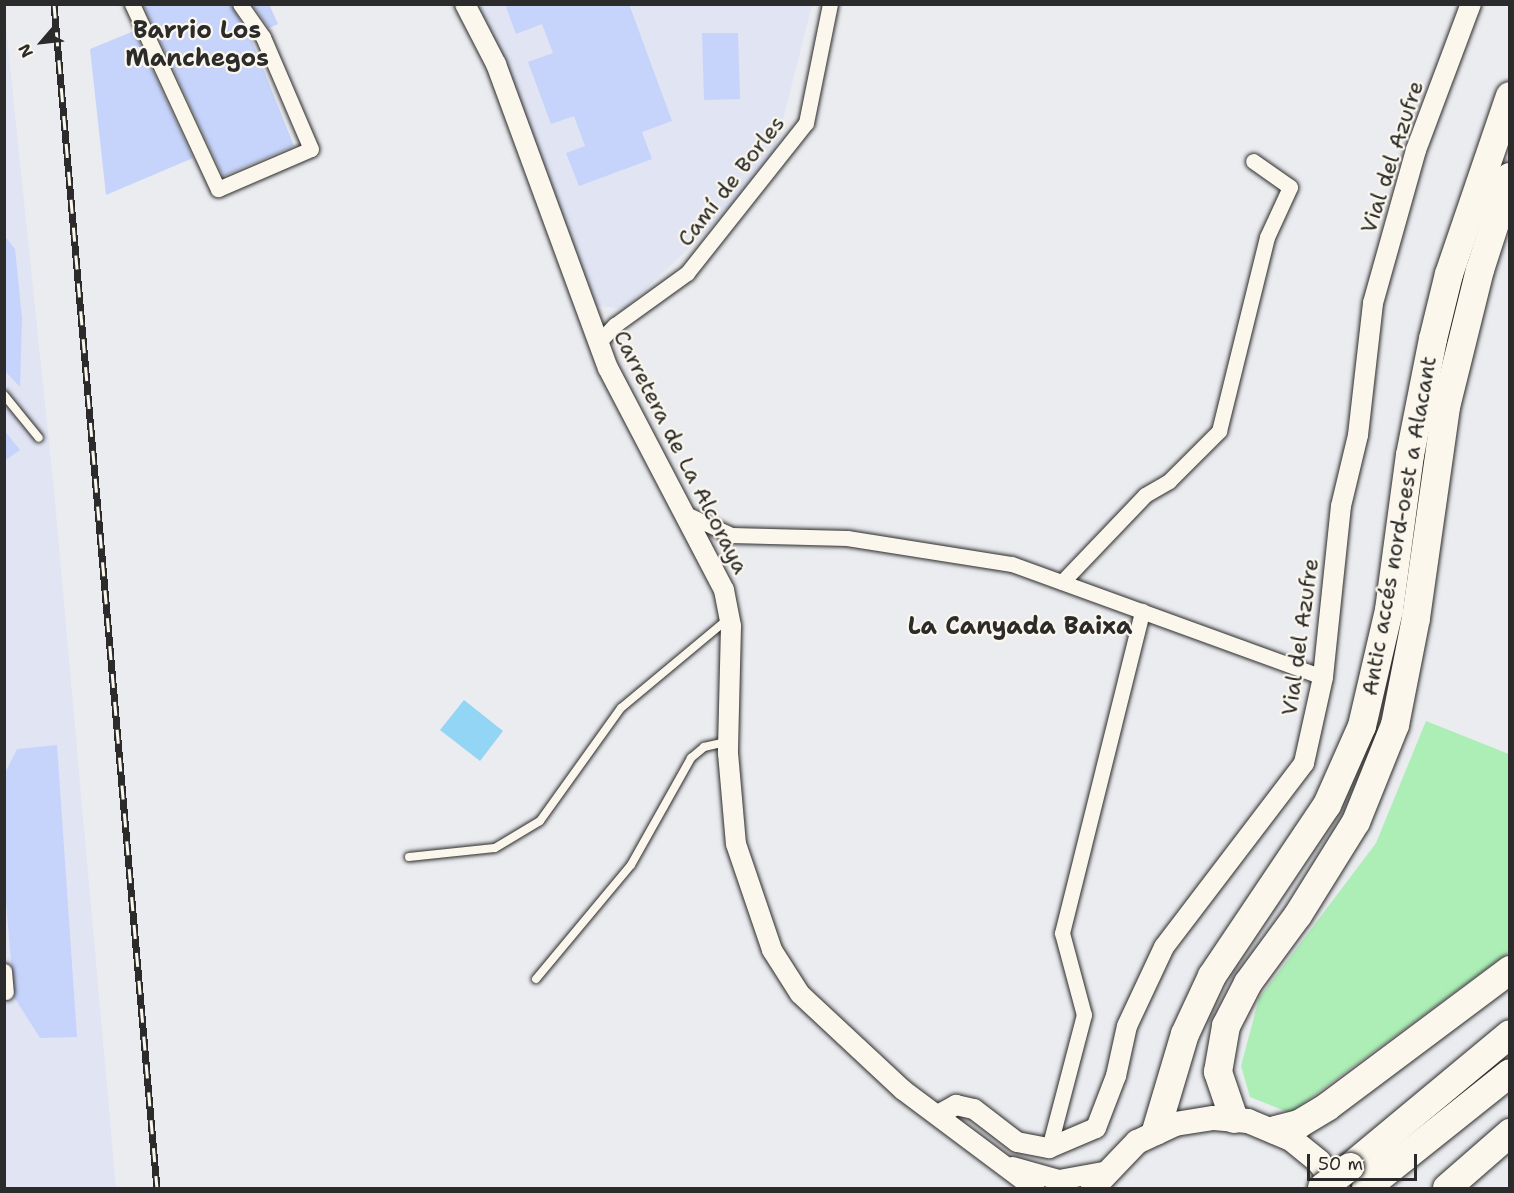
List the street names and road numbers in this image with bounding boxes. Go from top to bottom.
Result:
street label: Vial del Azufre [1355,77,1429,237]
street label: Camí de Borles [672,110,790,252]
street label: Carretera de La Alcoraya [608,326,754,578]
street label: Antic accés nord-oest a Alacant [1356,354,1442,698]
street label: Vial del Azufre [1276,557,1324,717]

